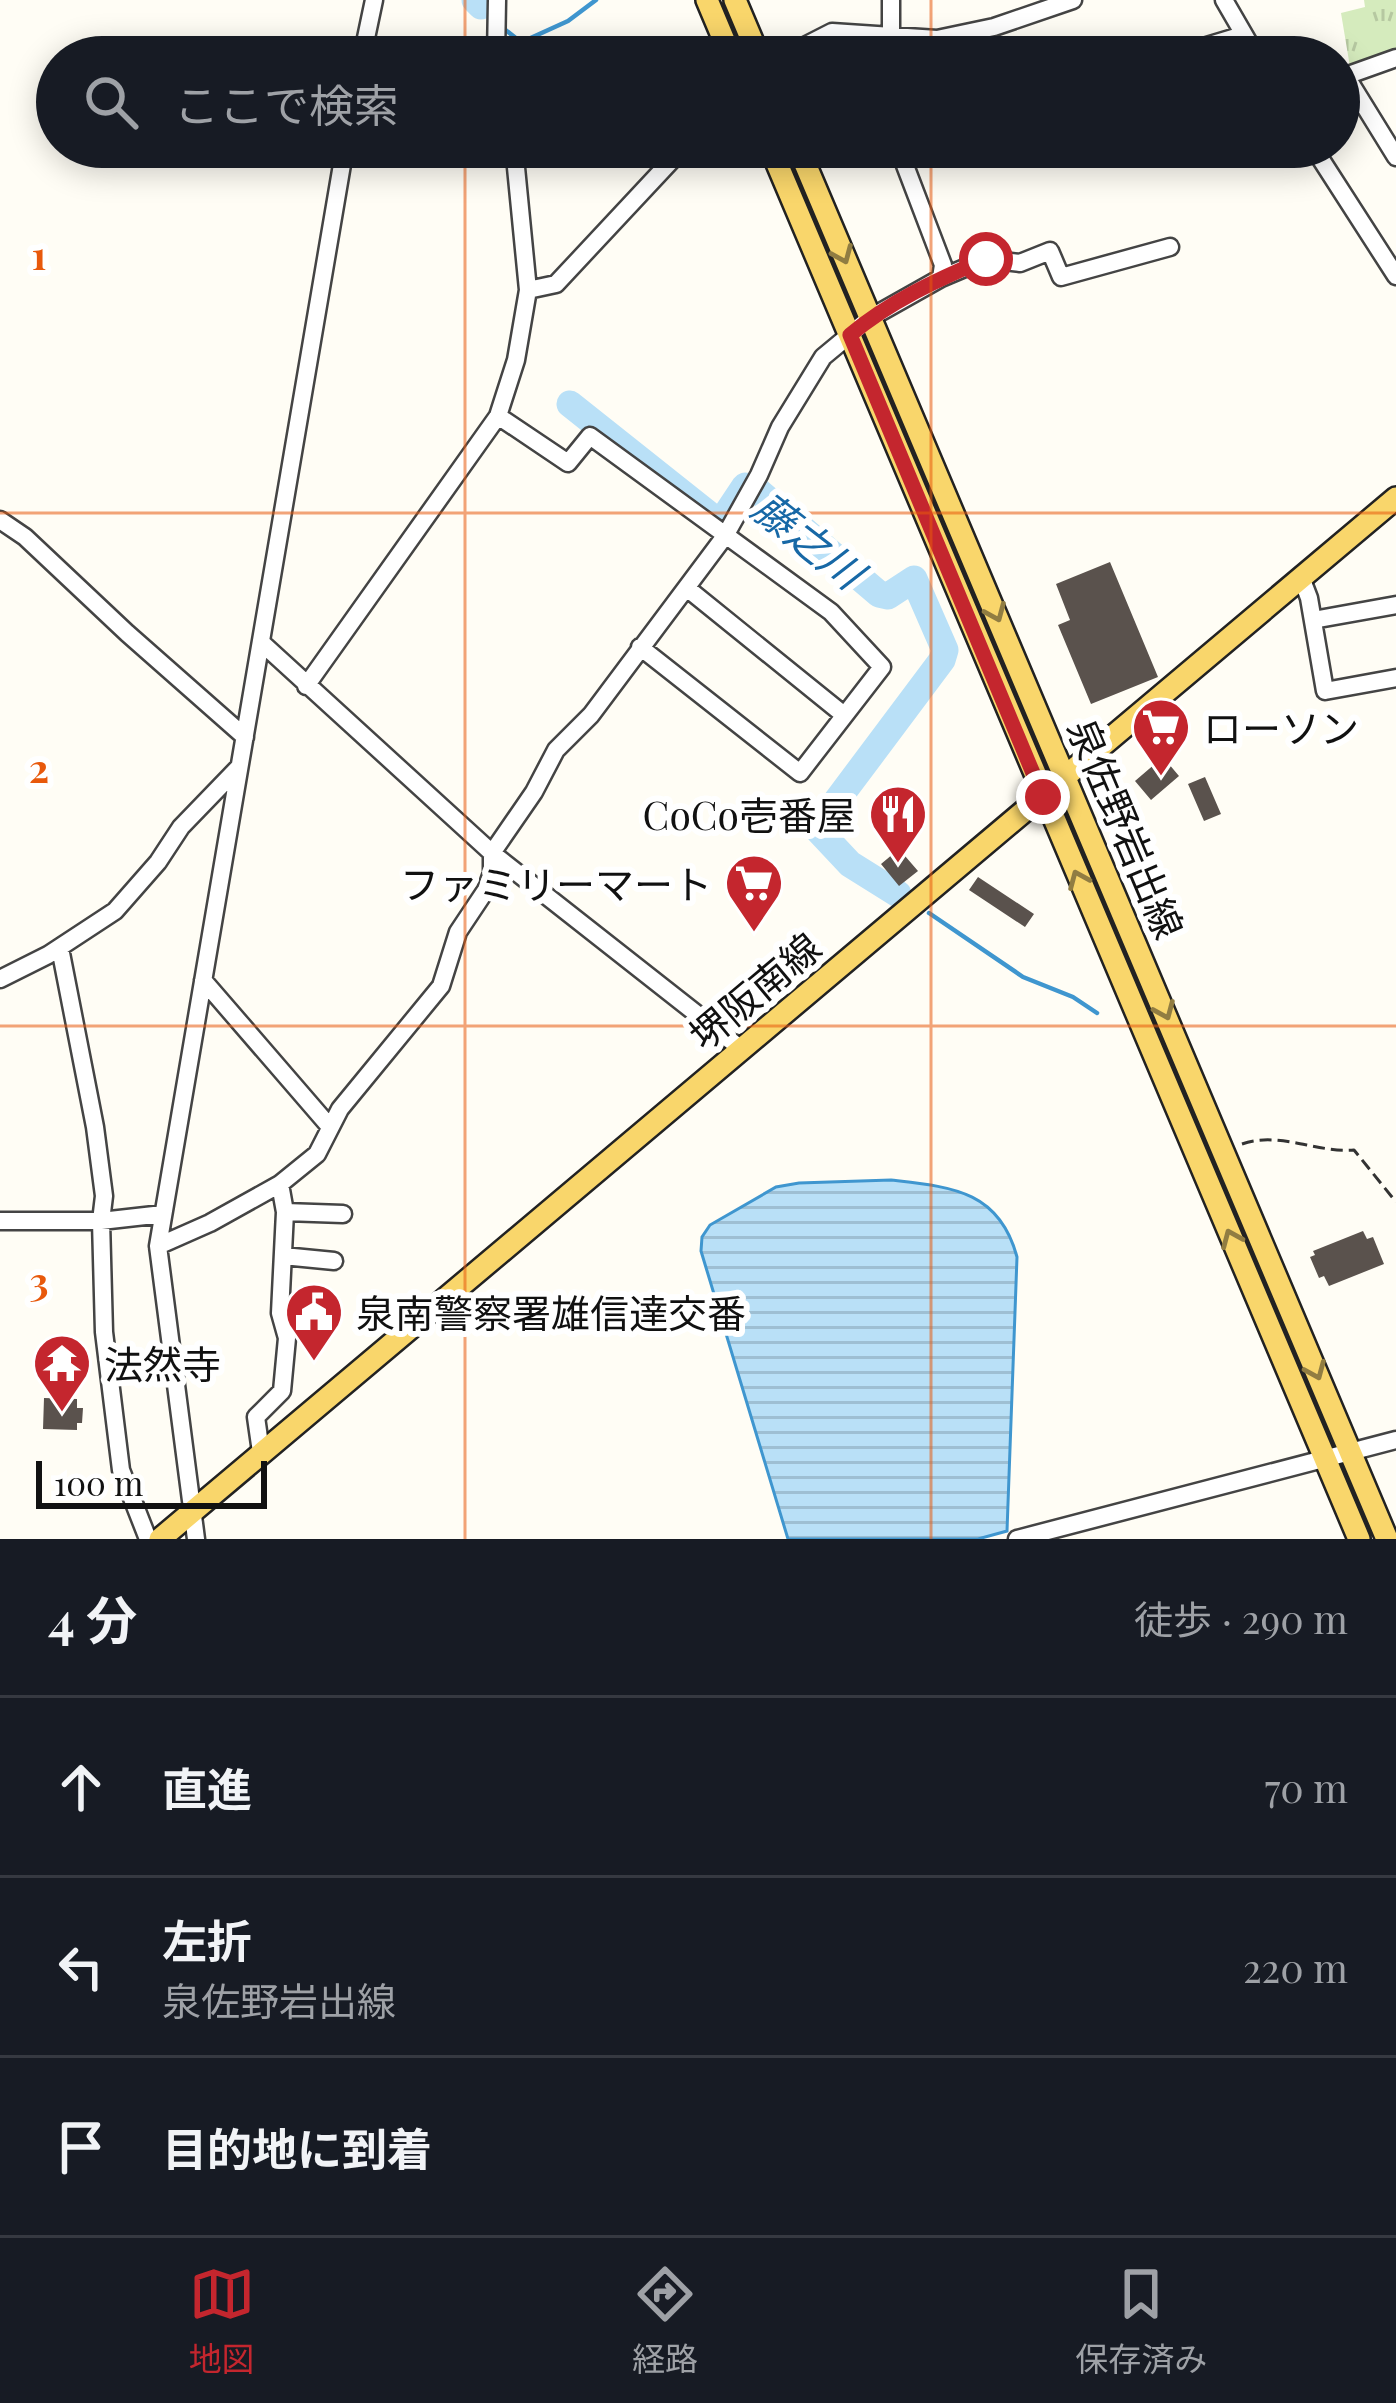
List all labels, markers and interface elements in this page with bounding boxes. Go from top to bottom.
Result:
search box [36,36,1360,168]
icon: search [78,69,144,135]
text: ここで検索 [174,73,399,133]
text: 1 [32,228,46,280]
route start [959,232,1013,286]
one-way arrow [829,242,853,264]
water label: 藤之川 [742,478,879,602]
one-way arrow [982,601,1006,623]
supermarket icon: ローソン [1130,696,1192,778]
place label: ローソン [1203,701,1359,753]
street label: 泉佐野岩出線 [1057,710,1197,946]
text: 2 [29,741,49,793]
route end [1016,770,1070,824]
restaurant icon: CoCo壱番屋 [867,783,929,865]
place label: CoCo壱番屋 [643,788,856,840]
supermarket icon: ファミリーマート [723,852,785,934]
place label: ファミリーマート [400,857,712,909]
one-way arrow [1068,870,1092,891]
street label: 堺阪南線 [678,920,830,1060]
one-way arrow [1151,1000,1175,1021]
one-way arrow [1221,1229,1245,1250]
text: 3 [29,1254,49,1306]
public building icon: 泉南警察署雄信達交番 [283,1281,345,1363]
place label: 泉南警察署雄信達交番 [356,1286,746,1338]
temple icon: 法然寺 [31,1332,93,1414]
place label: 法然寺 [104,1337,221,1389]
one-way arrow [1302,1359,1326,1380]
scale bar [36,1455,267,1508]
text: 100 m [54,1460,143,1504]
text: 4 分 [48,1584,137,1652]
text: 徒歩 · 290 m [1134,1592,1348,1644]
icon: ahead [48,1754,114,1820]
text: 直進 [162,1757,252,1817]
text: 70 m [1264,1761,1348,1813]
text: 左折 [162,1909,252,1969]
icon: left [48,1934,114,2000]
text: 220 m [1243,1941,1348,1993]
text: 泉佐野岩出線 [162,1974,396,2026]
icon: arrive [48,2114,114,2180]
text: 目的地に到着 [162,2117,432,2177]
tab: 地図 [189,2261,255,2381]
tab: 経路 [632,2261,698,2381]
tab: 保存済み [1075,2261,1207,2381]

